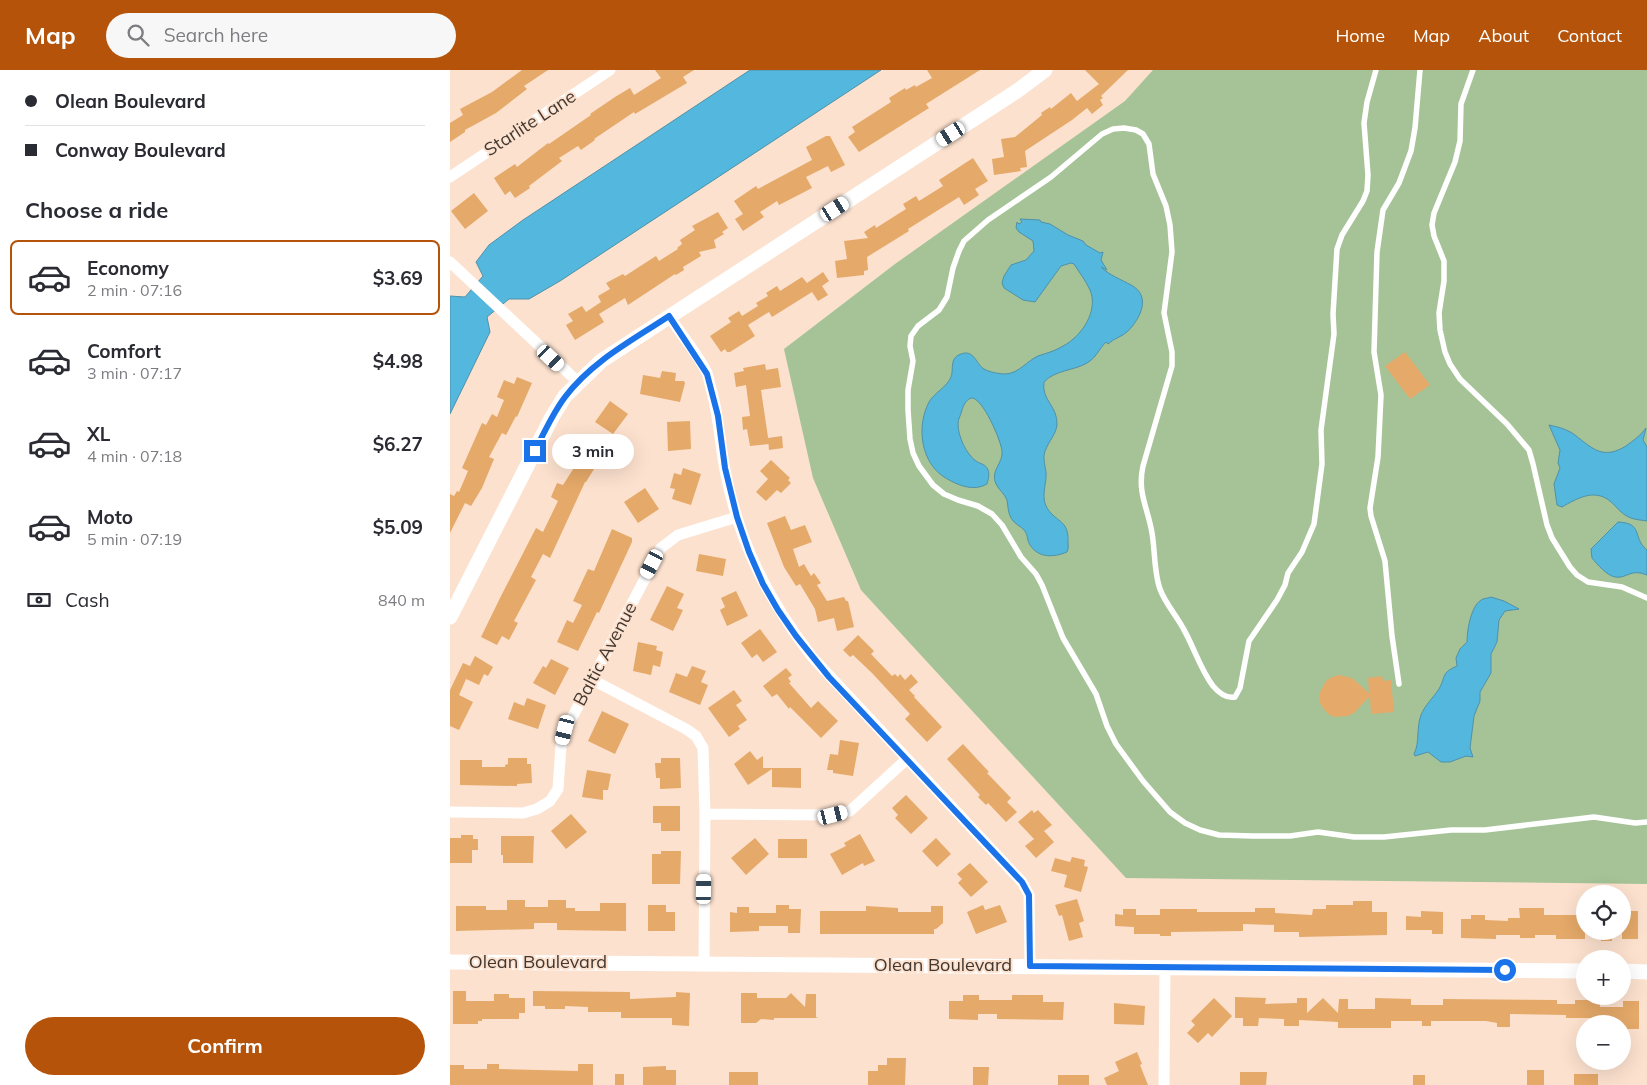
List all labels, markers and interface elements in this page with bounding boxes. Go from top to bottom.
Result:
search box [106,13,456,58]
text: Map [25,20,76,50]
icon: search [124,21,152,49]
text: Search here [164,23,268,47]
text: Home [1335,24,1385,47]
text: Map [1413,24,1450,47]
text: About [1478,24,1529,47]
text: Contact [1557,24,1622,47]
street label: Starlite Lane [479,84,580,161]
text: Olean Boulevard [55,89,206,113]
car [934,120,967,148]
text: Conway Boulevard [55,138,226,162]
car [818,195,851,223]
text: Choose a ride [25,196,168,224]
icon: car [27,255,72,300]
text: Economy [87,256,169,280]
text: $3.69 [373,266,423,290]
text: 2 min · 07:16 [87,280,182,300]
icon: car [27,338,72,383]
text: Comfort [87,339,161,363]
car [534,342,567,374]
text: $4.98 [373,349,423,373]
text: 3 min · 07:17 [87,363,182,383]
icon: car [27,421,72,466]
text: XL [87,422,110,446]
text: $6.27 [373,432,423,456]
callout: 3 min [552,434,635,468]
route end [524,440,546,462]
text: 3 min [572,441,614,461]
text: 4 min · 07:18 [87,446,182,466]
icon: car [27,504,72,549]
text: Moto [87,505,133,529]
text: $5.09 [373,515,423,539]
text: 5 min · 07:19 [87,529,182,549]
car [638,547,665,581]
icon: cash [25,586,53,614]
text: Cash [65,588,110,612]
text: 840 m [378,590,425,610]
street label: Baltic Avenue [568,598,642,710]
car [554,714,575,746]
car [816,804,849,826]
car [696,874,711,904]
map controls [1576,885,1631,1070]
button: locate [1576,885,1631,940]
street label: Olean Boulevard [469,950,607,973]
button: + [1576,950,1631,1005]
street label: Olean Boulevard [874,953,1012,976]
route start [1494,959,1516,981]
button: − [1576,1015,1631,1070]
button: Confirm [25,1017,425,1075]

